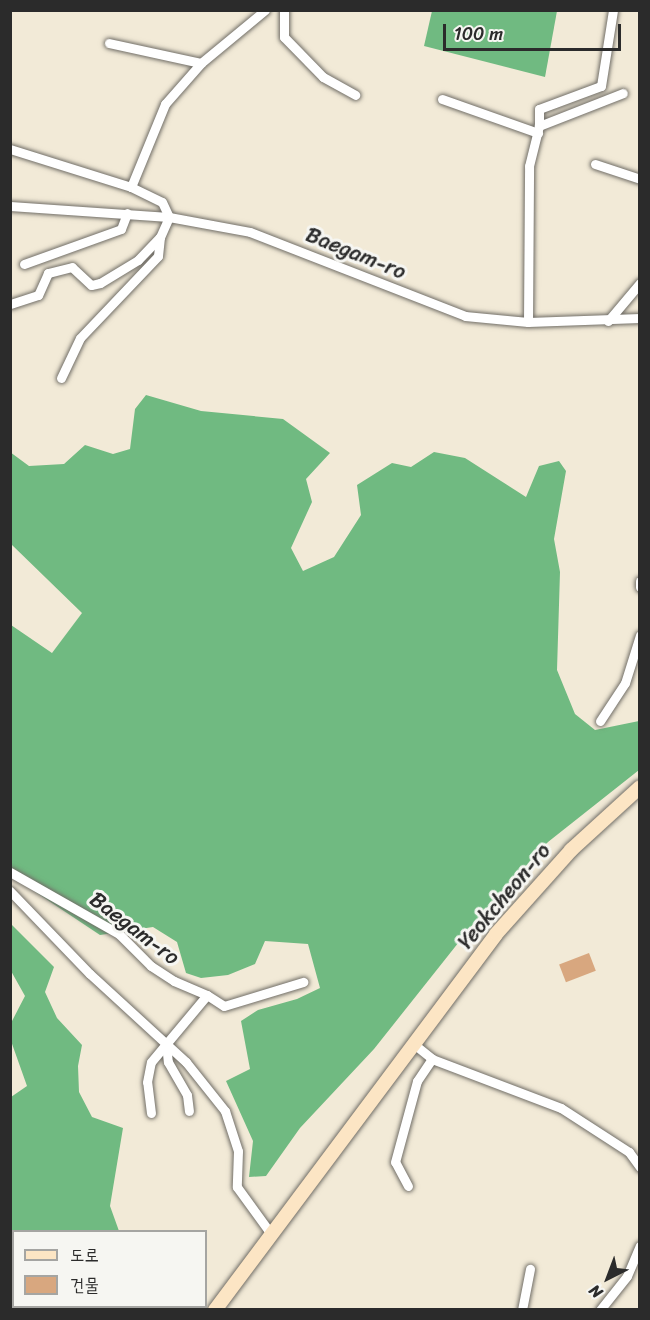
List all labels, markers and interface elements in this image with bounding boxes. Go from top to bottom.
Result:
scale bar [446,12,624,50]
text: 100 m [454,18,503,50]
street label: Baegam-ro [302,221,410,285]
street label: Yeokcheon-ro [452,838,556,954]
street label: Baegam-ro [85,886,185,970]
legend [12,1230,207,1308]
text: 도로 [70,1239,99,1271]
north arrow [578,1248,638,1308]
text: 건물 [70,1269,99,1301]
text: N [582,1277,609,1306]

